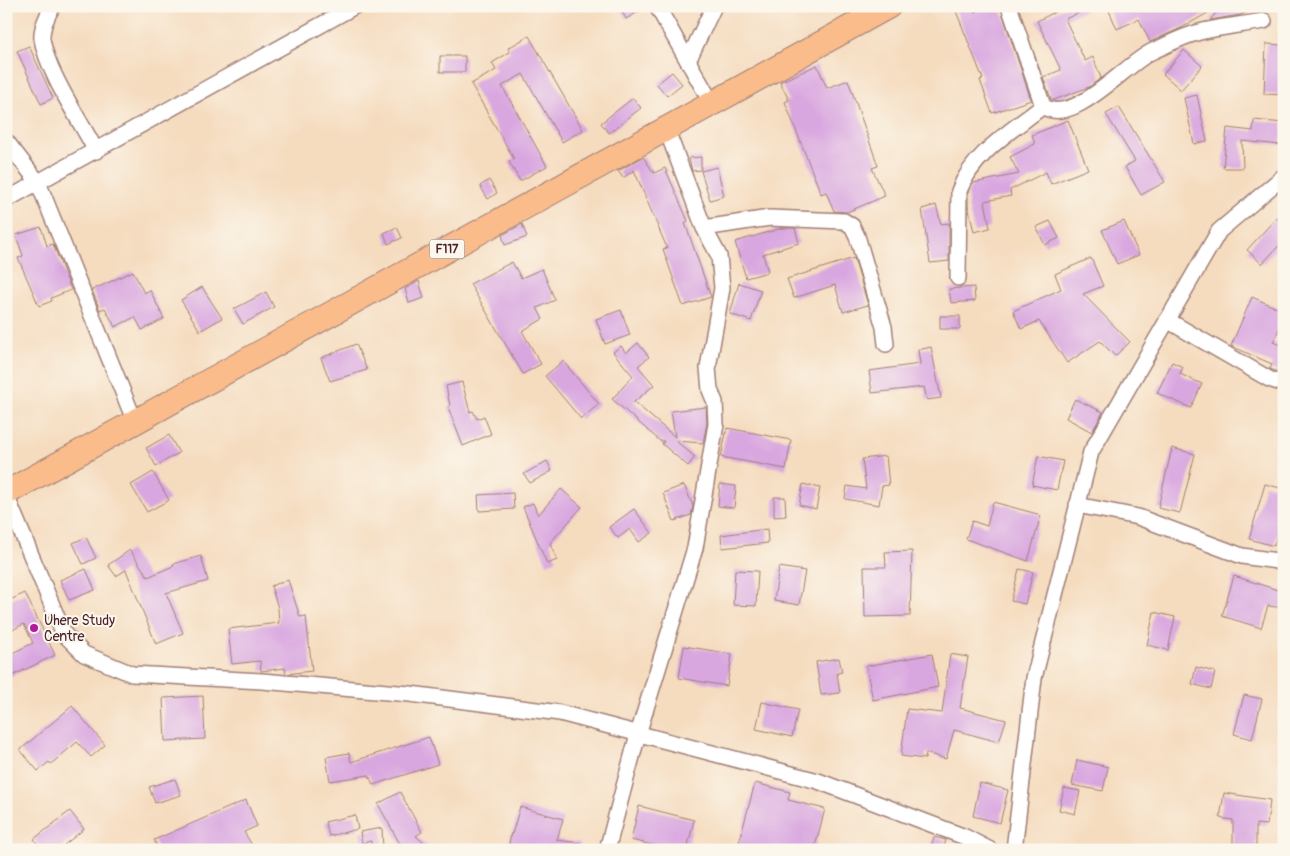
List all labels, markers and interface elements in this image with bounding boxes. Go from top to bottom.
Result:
road number: F117 [430,240,464,258]
place label: Uhere Study Centre [44,612,115,645]
marker: Uhere Study Centre [28,622,40,634]

